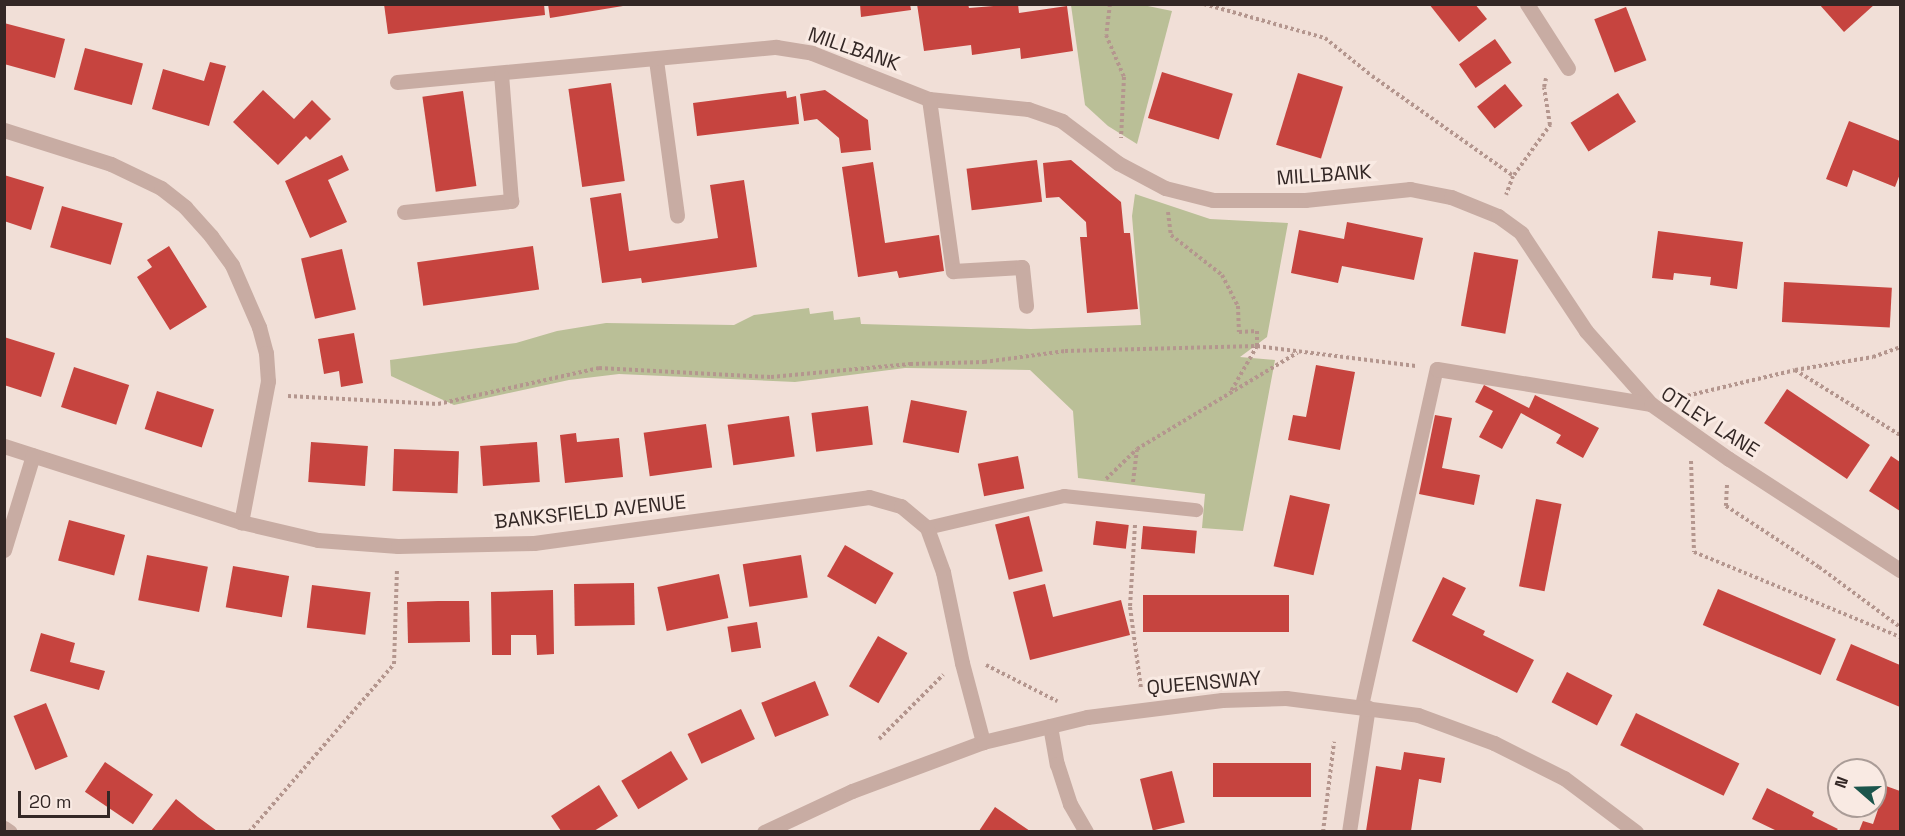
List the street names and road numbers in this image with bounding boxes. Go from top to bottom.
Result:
street label: MILLBANK [805,22,903,76]
street label: MILLBANK [1276,160,1372,190]
street label: OTLEY LANE [1656,381,1764,463]
street label: BANKSFIELD AVENUE [493,490,687,534]
street label: QUEENSWAY [1146,666,1262,700]

